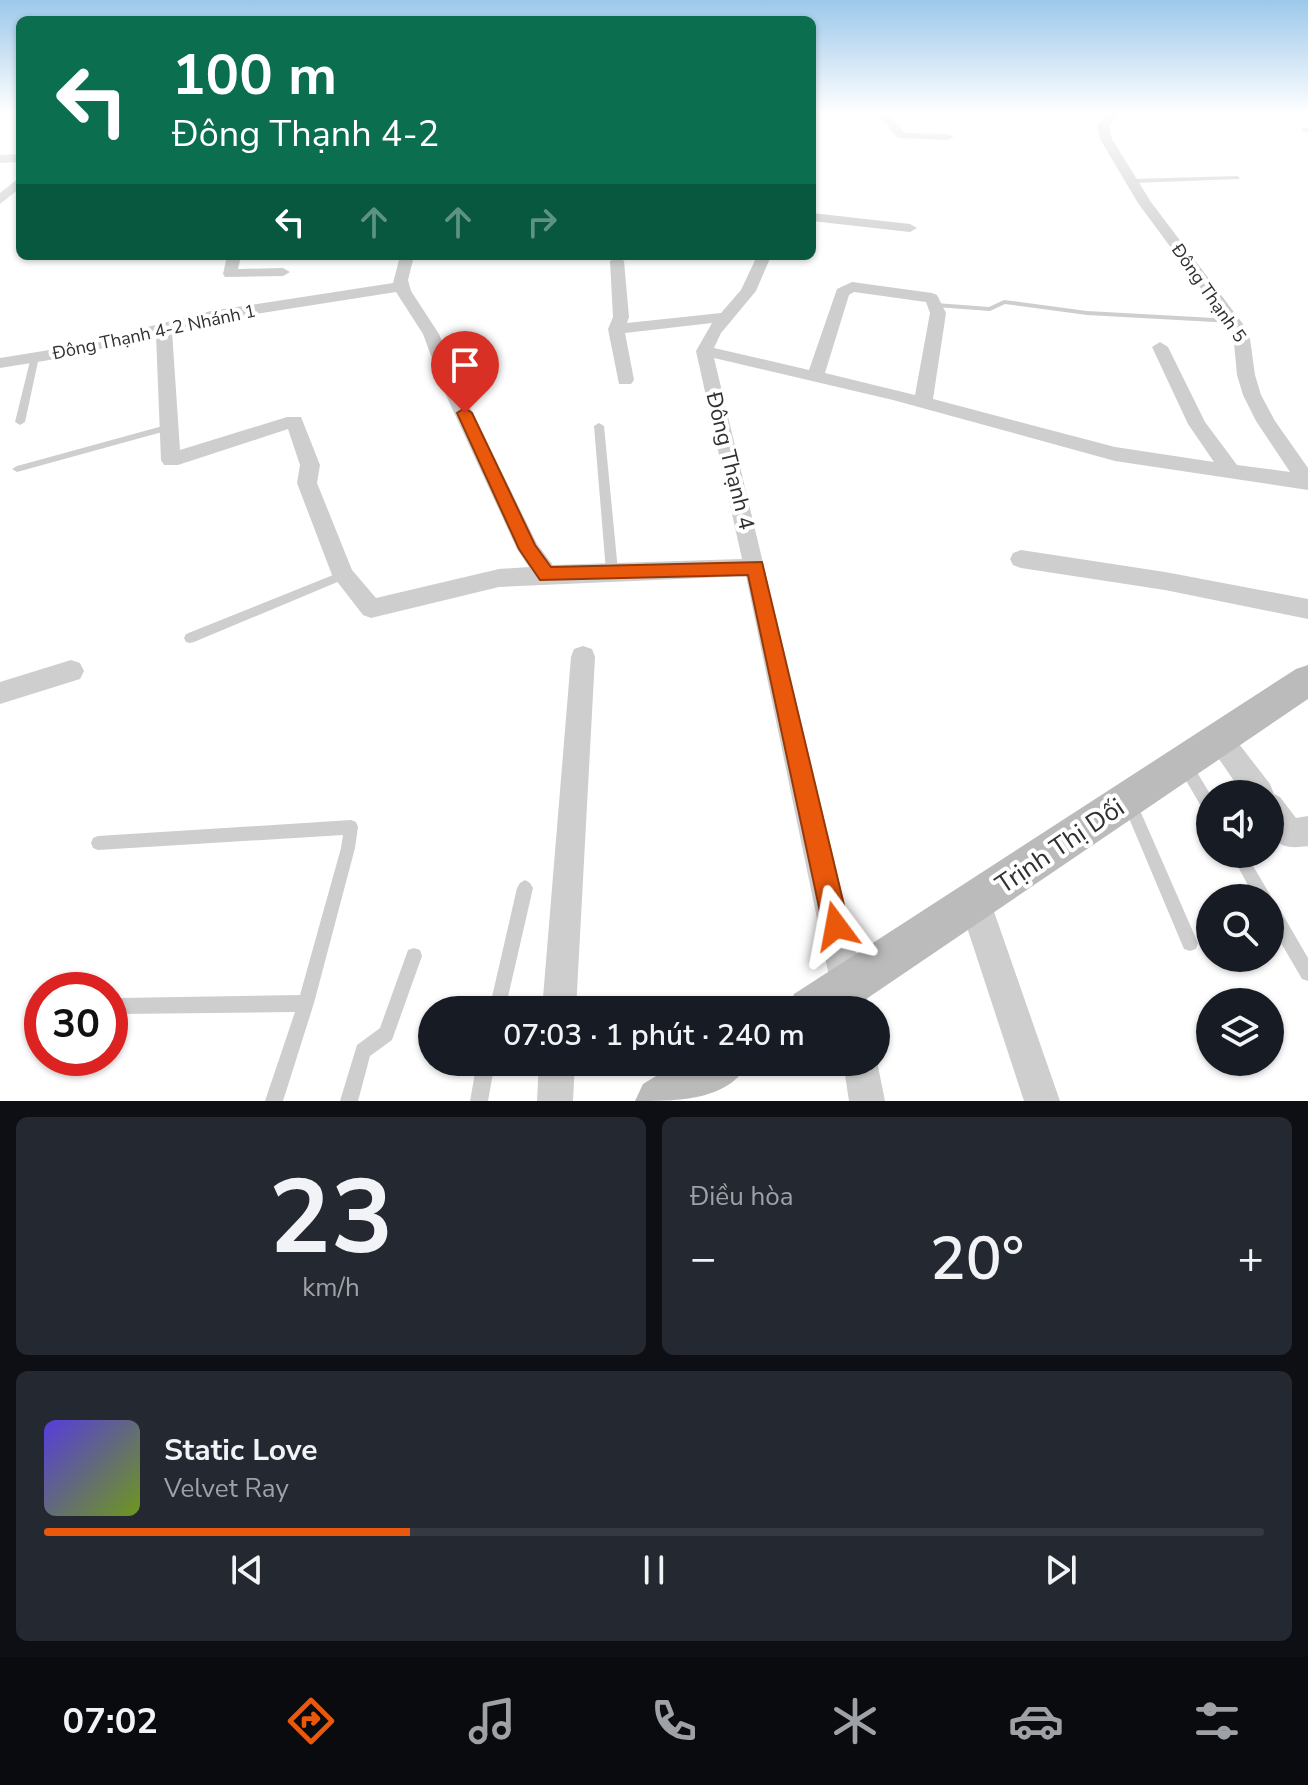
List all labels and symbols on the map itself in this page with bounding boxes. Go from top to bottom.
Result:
street label: Đông Thạnh 5 [1166,238,1252,347]
street label: Đông Thạnh 4-2 Nhánh 1 [49,299,258,365]
pin [431,331,499,413]
street label: Đông Thạnh 4 [698,388,762,533]
street label: Trịnh Thị Dối [989,790,1131,902]
position arrow [794,884,878,968]
speed limit sign: 30 [24,972,128,1076]

